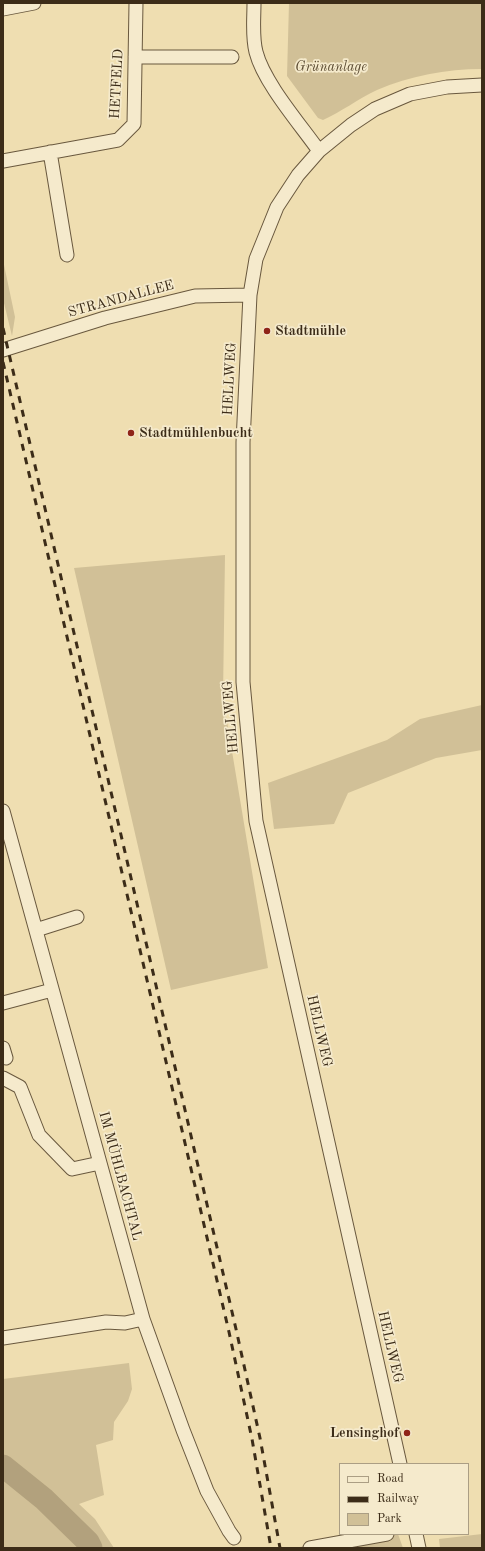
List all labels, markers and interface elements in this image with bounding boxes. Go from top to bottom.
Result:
street label: HETFELD [107,49,127,119]
park label: Grünanlage [295,59,367,75]
street label: STRANDALLEE [66,277,176,321]
place label: Stadtmühle [275,323,346,339]
marker: Stadtmühle [262,326,272,336]
street label: HELLWEG [220,342,240,416]
place label: Stadtmühlenbucht [139,425,253,441]
marker: Stadtmühlenbucht [126,428,136,438]
street label: HELLWEG [219,680,243,754]
street label: HELLWEG [303,993,335,1069]
street label: IM MÜHLBACHTAL [95,1110,145,1242]
street label: HELLWEG [374,1309,406,1385]
place label: Lensinghof [330,1425,399,1441]
marker: Lensinghof [402,1428,412,1438]
legend [339,1463,469,1535]
text: Road [377,1473,404,1485]
text: Railway [377,1493,419,1505]
text: Park [377,1513,402,1525]

